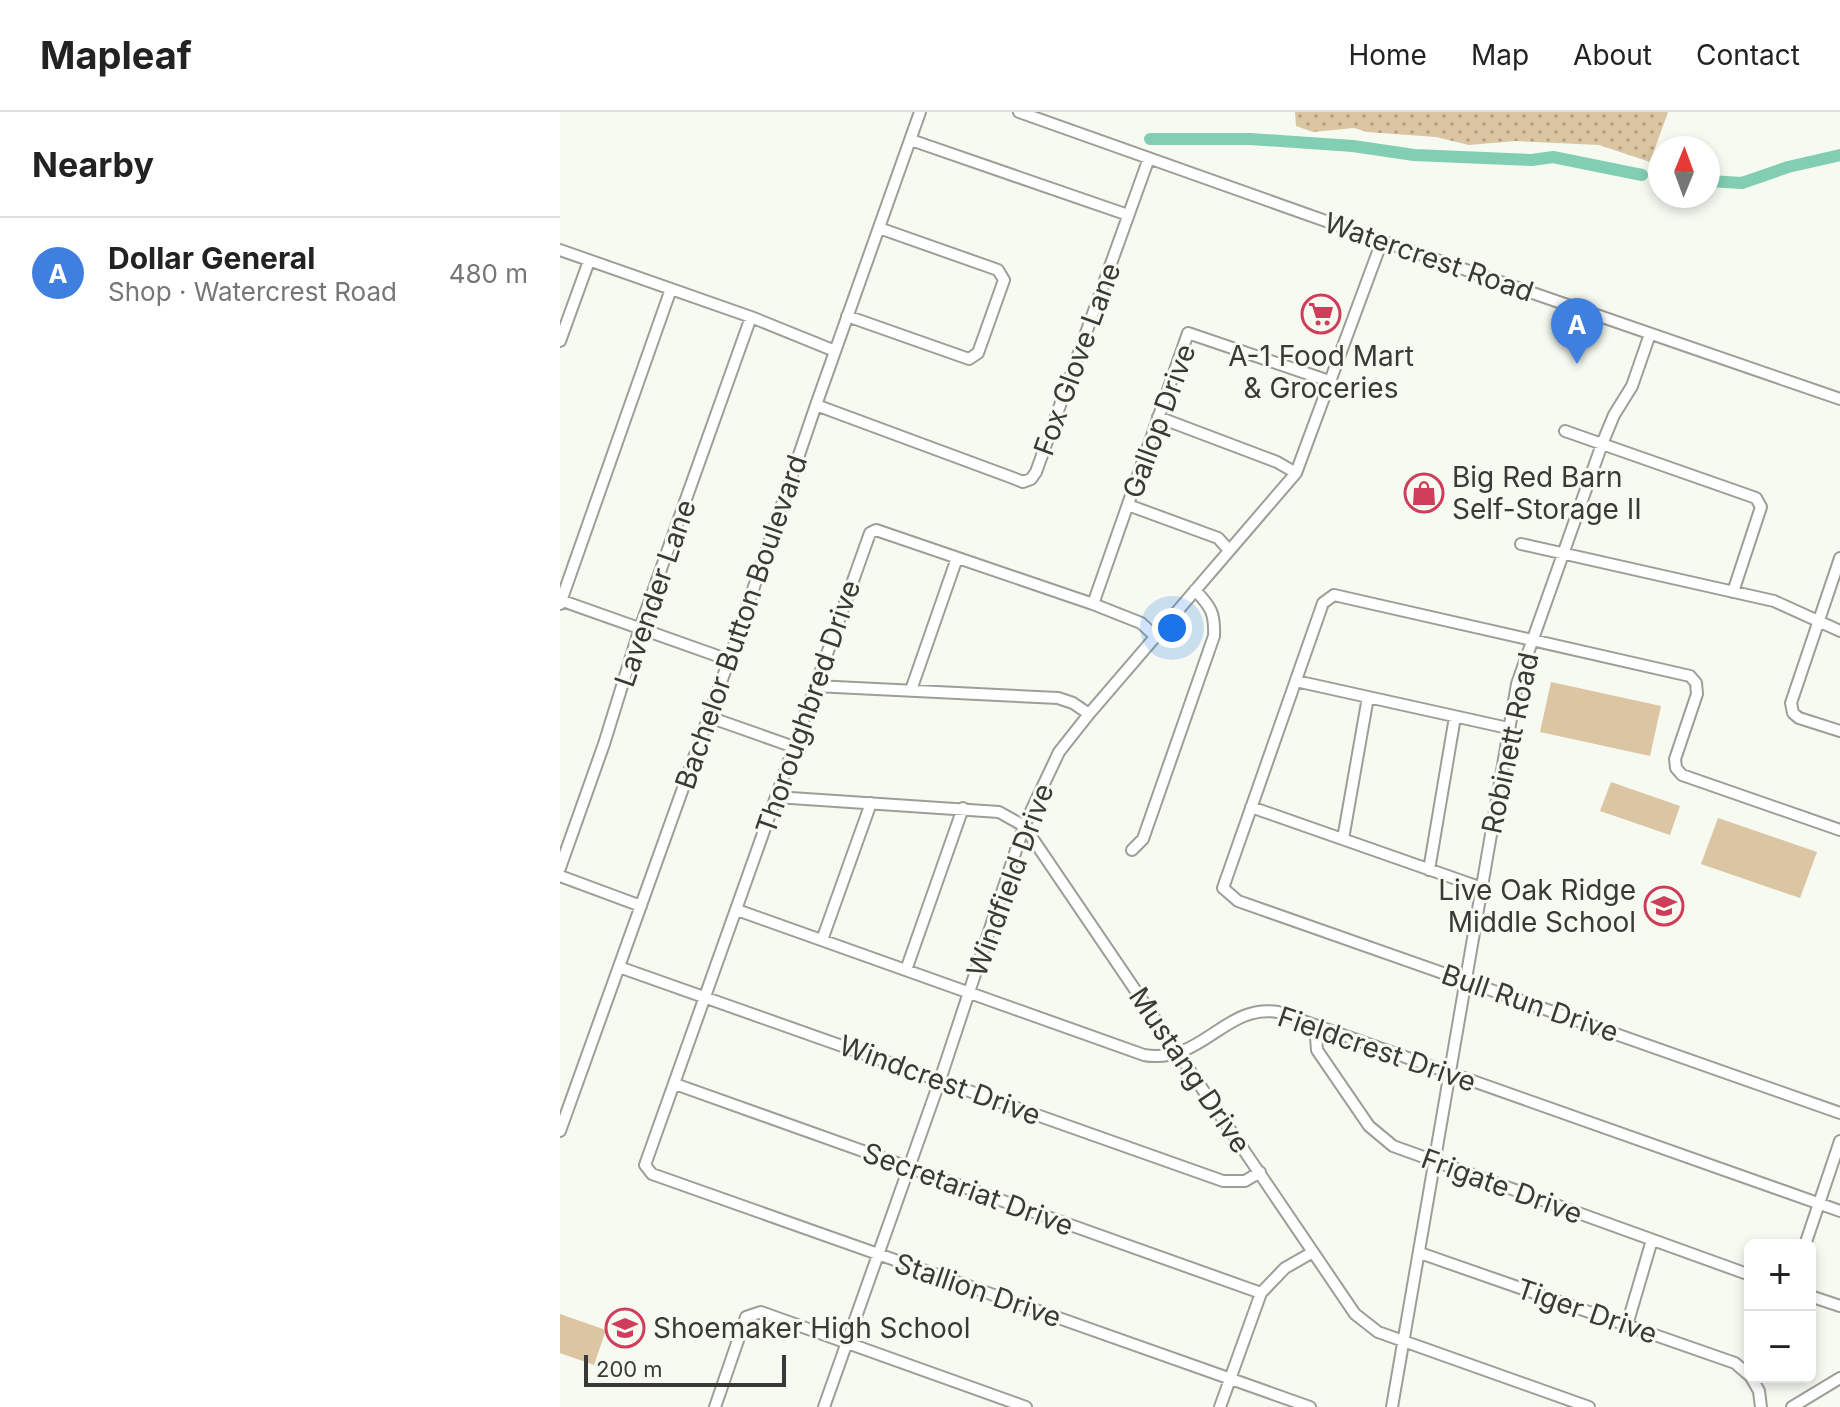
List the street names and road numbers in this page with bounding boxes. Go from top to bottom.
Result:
street label: Watercrest Road [1320,205,1538,309]
street label: Fox Glove Lane [1026,258,1128,460]
street label: Gallop Drive [1115,339,1203,503]
street label: Bachelor Button Boulevard [668,450,814,794]
street label: Lavender Lane [607,495,703,691]
street label: Thoroughbred Drive [749,575,867,839]
street label: Robinett Road [1474,649,1546,837]
street label: Windfield Drive [959,779,1061,981]
street label: Bull Run Drive [1437,957,1623,1049]
street label: Mustang Drive [1122,981,1258,1159]
street label: Fieldcrest Drive [1273,999,1481,1099]
street label: Windcrest Drive [835,1028,1045,1132]
street label: Secretariat Drive [858,1135,1078,1243]
street label: Frigate Drive [1417,1141,1587,1231]
street label: Stallion Drive [890,1246,1066,1334]
street label: Tiger Drive [1512,1271,1662,1351]

